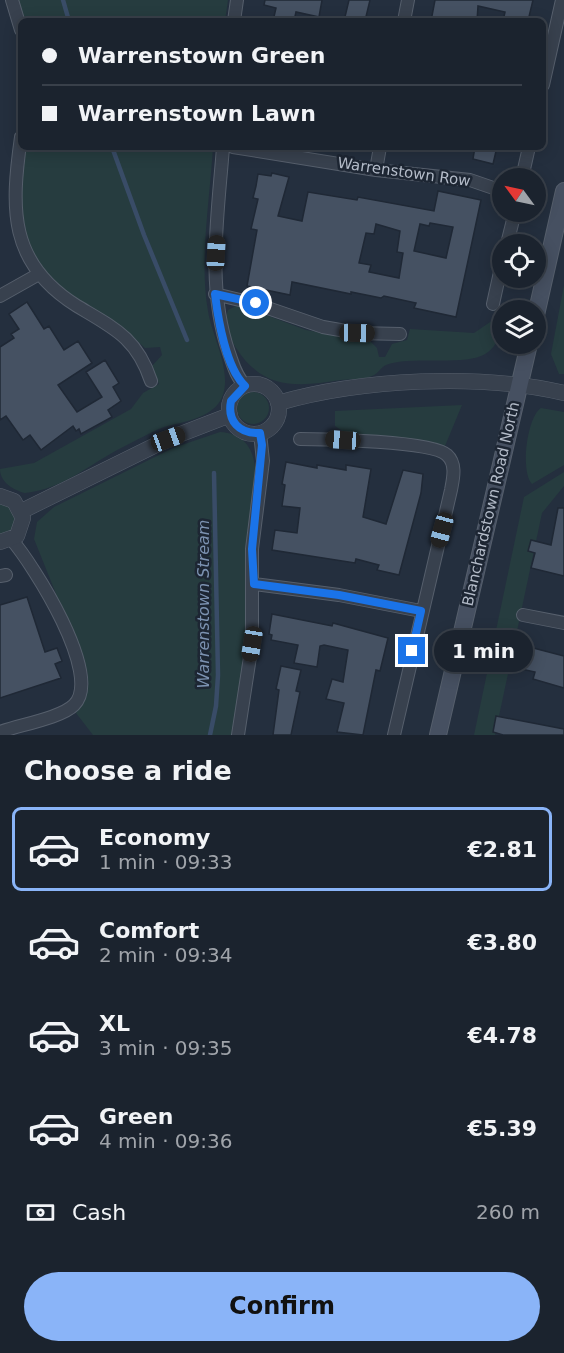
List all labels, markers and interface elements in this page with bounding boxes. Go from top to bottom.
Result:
text: Warrenstown Green [78,43,325,68]
text: Warrenstown Lawn [78,101,316,126]
street label: Warrenstown Row [336,154,472,190]
north arrow [492,168,546,222]
map controls [492,168,546,354]
button: locate [492,234,546,288]
car [206,235,226,271]
route start [242,289,269,316]
button: layers [492,300,546,354]
car [339,324,375,342]
street label: Blanchardstown Road North [459,400,523,608]
car [148,424,188,454]
car [324,430,362,450]
car [429,510,455,550]
water label: Warrenstown Stream [194,520,213,688]
car [240,625,264,663]
callout: 1 min [433,630,532,672]
route end [398,637,425,664]
text: 1 min [452,639,515,663]
text: Choose a ride [24,755,232,786]
icon: car [27,822,81,876]
text: Economy [99,825,210,850]
text: €2.81 [467,837,537,862]
text: 1 min · 09:33 [99,850,233,874]
icon: car [27,915,81,969]
text: Comfort [99,918,199,943]
text: €3.80 [467,930,537,955]
text: 2 min · 09:34 [99,943,233,967]
icon: car [27,1008,81,1062]
text: XL [99,1011,130,1036]
text: €4.78 [467,1023,537,1048]
text: 3 min · 09:35 [99,1036,233,1060]
icon: car [27,1101,81,1155]
text: Green [99,1104,173,1129]
text: €5.39 [467,1116,537,1141]
text: 4 min · 09:36 [99,1129,233,1153]
icon: cash [24,1196,57,1229]
text: Cash [72,1200,126,1225]
text: 260 m [476,1200,540,1224]
button: Confirm [24,1272,540,1341]

